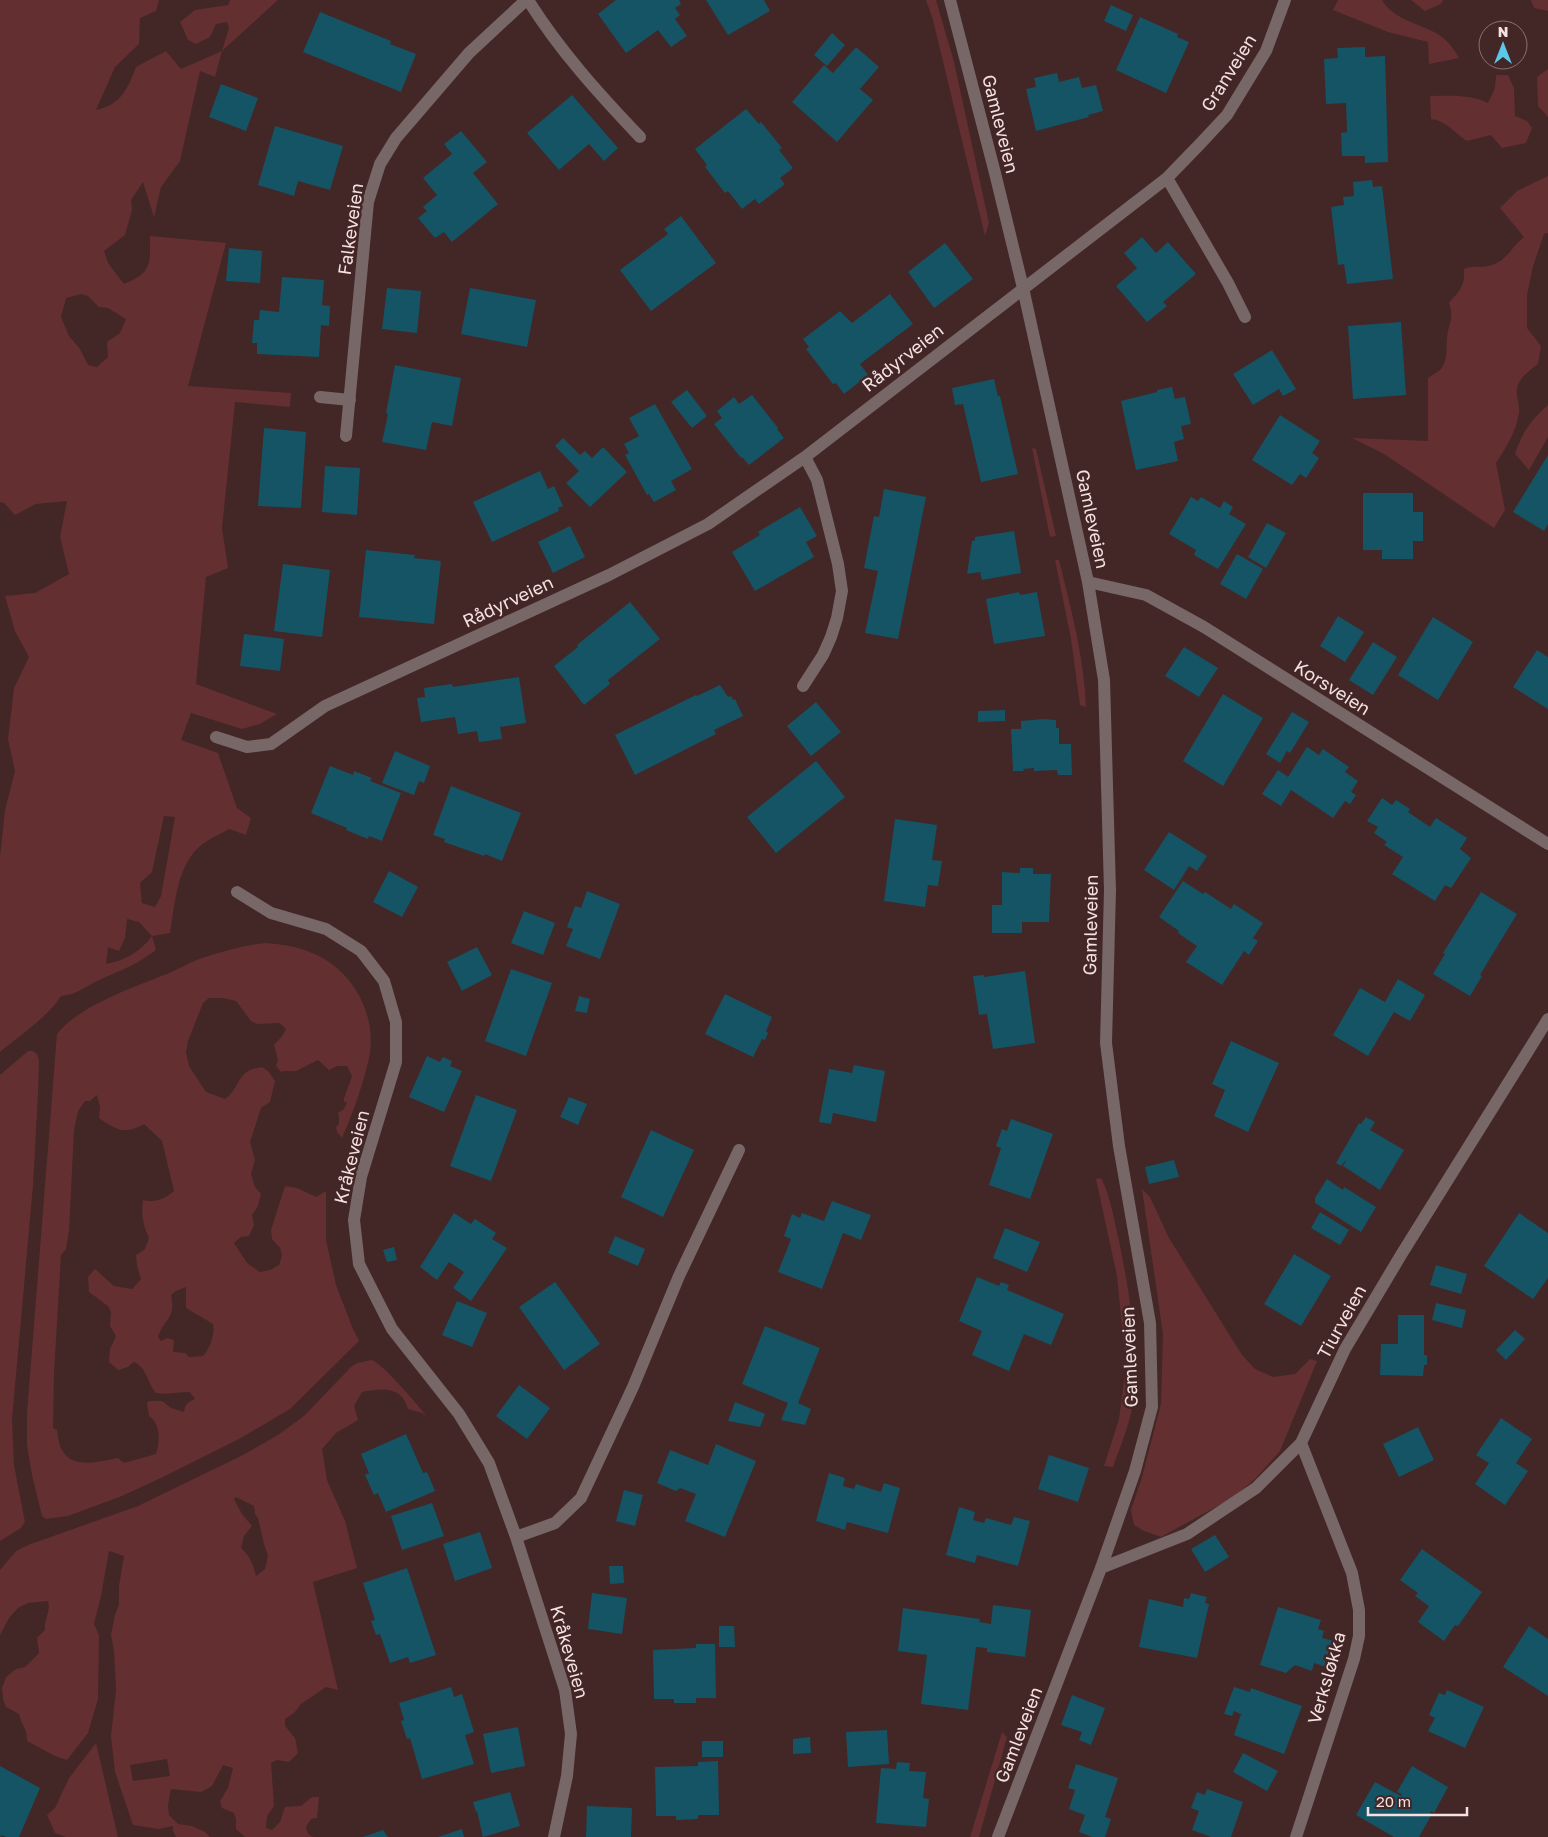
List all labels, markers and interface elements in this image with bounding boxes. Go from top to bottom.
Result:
north arrow [1478,20,1528,70]
text: N [1498,23,1508,40]
street label: Granveien [1196,30,1261,115]
street label: Gamleveien [978,72,1024,175]
street label: Falkeveien [333,181,367,276]
street label: Rådyrveien [857,319,948,396]
street label: Gamleveien [1072,467,1114,570]
street label: Rådyrveien [459,571,556,632]
street label: Korsveien [1290,655,1375,719]
street label: Gamleveien [1078,874,1102,976]
street label: Kråkeveien [329,1108,373,1206]
street label: Tiurveien [1312,1281,1370,1362]
street label: Gamleveien [1116,1306,1142,1408]
street label: Kråkeveien [546,1603,594,1701]
street label: Verksløkka [1302,1629,1350,1726]
street label: Gamleveien [990,1684,1046,1786]
scale bar [1368,1784,1467,1816]
text: 20 m [1376,1792,1411,1810]

